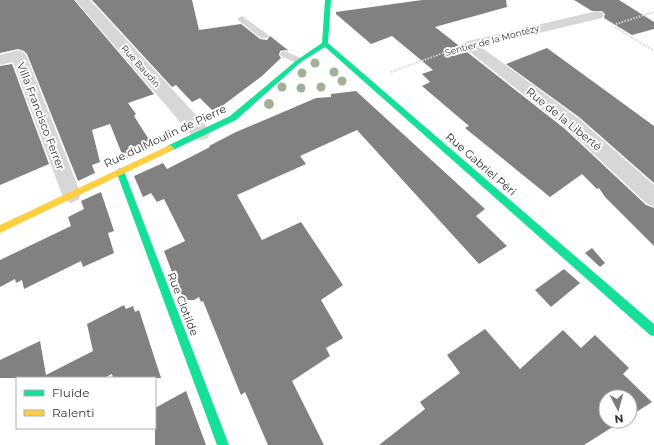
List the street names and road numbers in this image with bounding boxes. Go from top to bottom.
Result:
street label: Sentier de la Montézy [444,22,540,58]
street label: Rue Baudin [119,43,163,89]
street label: Villa Francisco Ferrer [14,60,68,172]
street label: Rue de la Liberté [523,84,605,154]
street label: Rue du Moulin de Pierre [102,101,229,171]
street label: Rue Gabriel Péri [443,130,519,198]
street label: Rue Clotilde [164,270,202,338]

